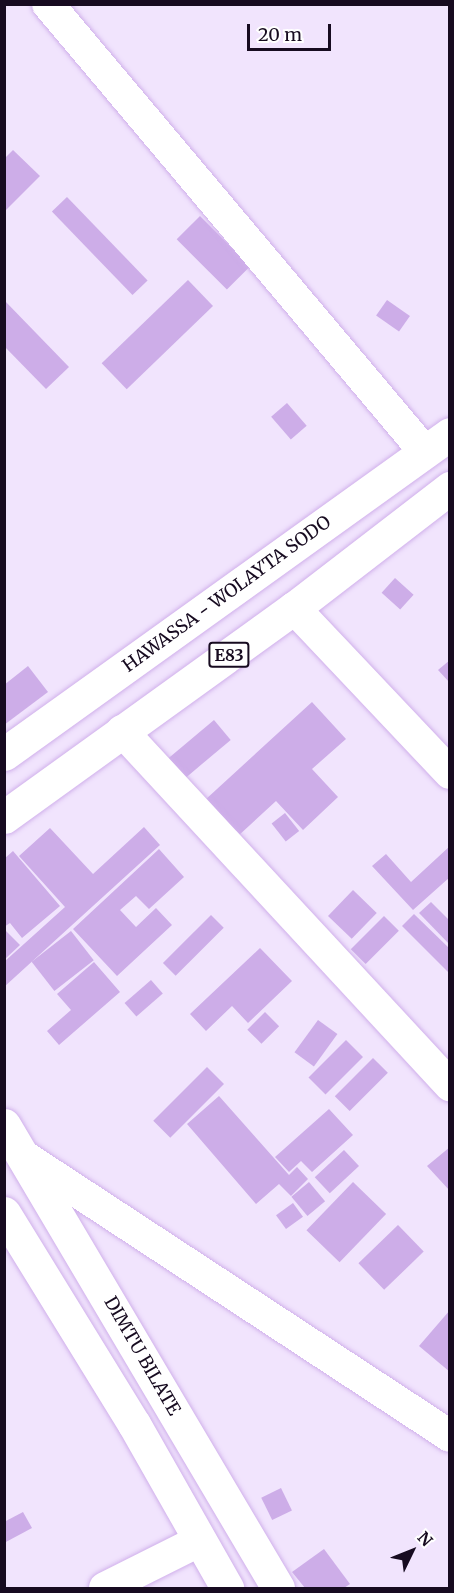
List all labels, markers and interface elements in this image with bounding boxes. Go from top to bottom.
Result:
scale bar [250,12,334,50]
text: 20 m [258,23,302,46]
street label: HAWASSA - WOLAYTA SODO [119,511,335,677]
road number: E83 [208,642,250,668]
street label: DIMTU BILATE [99,1293,185,1419]
north arrow [382,1521,442,1581]
text: N [414,1527,437,1550]

